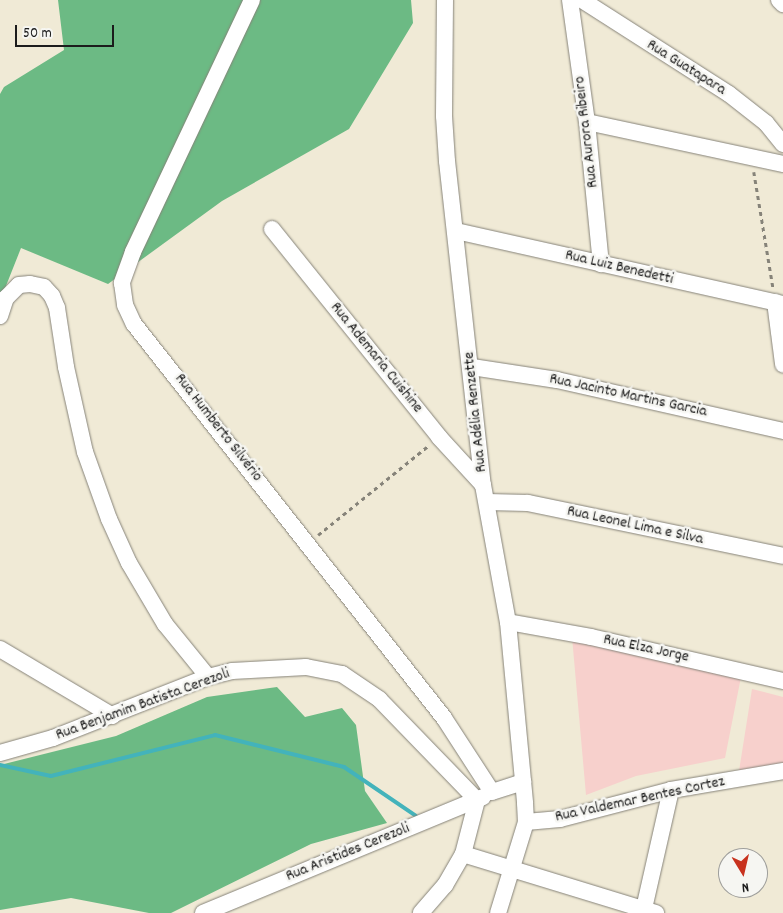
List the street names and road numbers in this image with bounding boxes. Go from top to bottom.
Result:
street label: Rua Guatapara [643,36,729,100]
street label: Rua Aurora Ribeiro [571,75,603,189]
street label: Rua Luiz Benedetti [563,246,675,290]
street label: Rua Ademaria Cuishine [325,299,427,417]
street label: Rua Adélia Renzette [460,351,492,473]
street label: Rua Humberto Silvério [170,370,266,486]
street label: Rua Jacinto Martins Garcia [548,370,708,422]
street label: Rua Leonel Lima e Silva [565,502,705,550]
street label: Rua Elza Jorge [601,631,691,667]
street label: Rua Benjamim Batista Cerezoli [53,665,233,745]
street label: Rua Valdemar Bentes Cortez [553,773,727,827]
street label: Rua Aristides Cerezoli [283,819,413,887]

